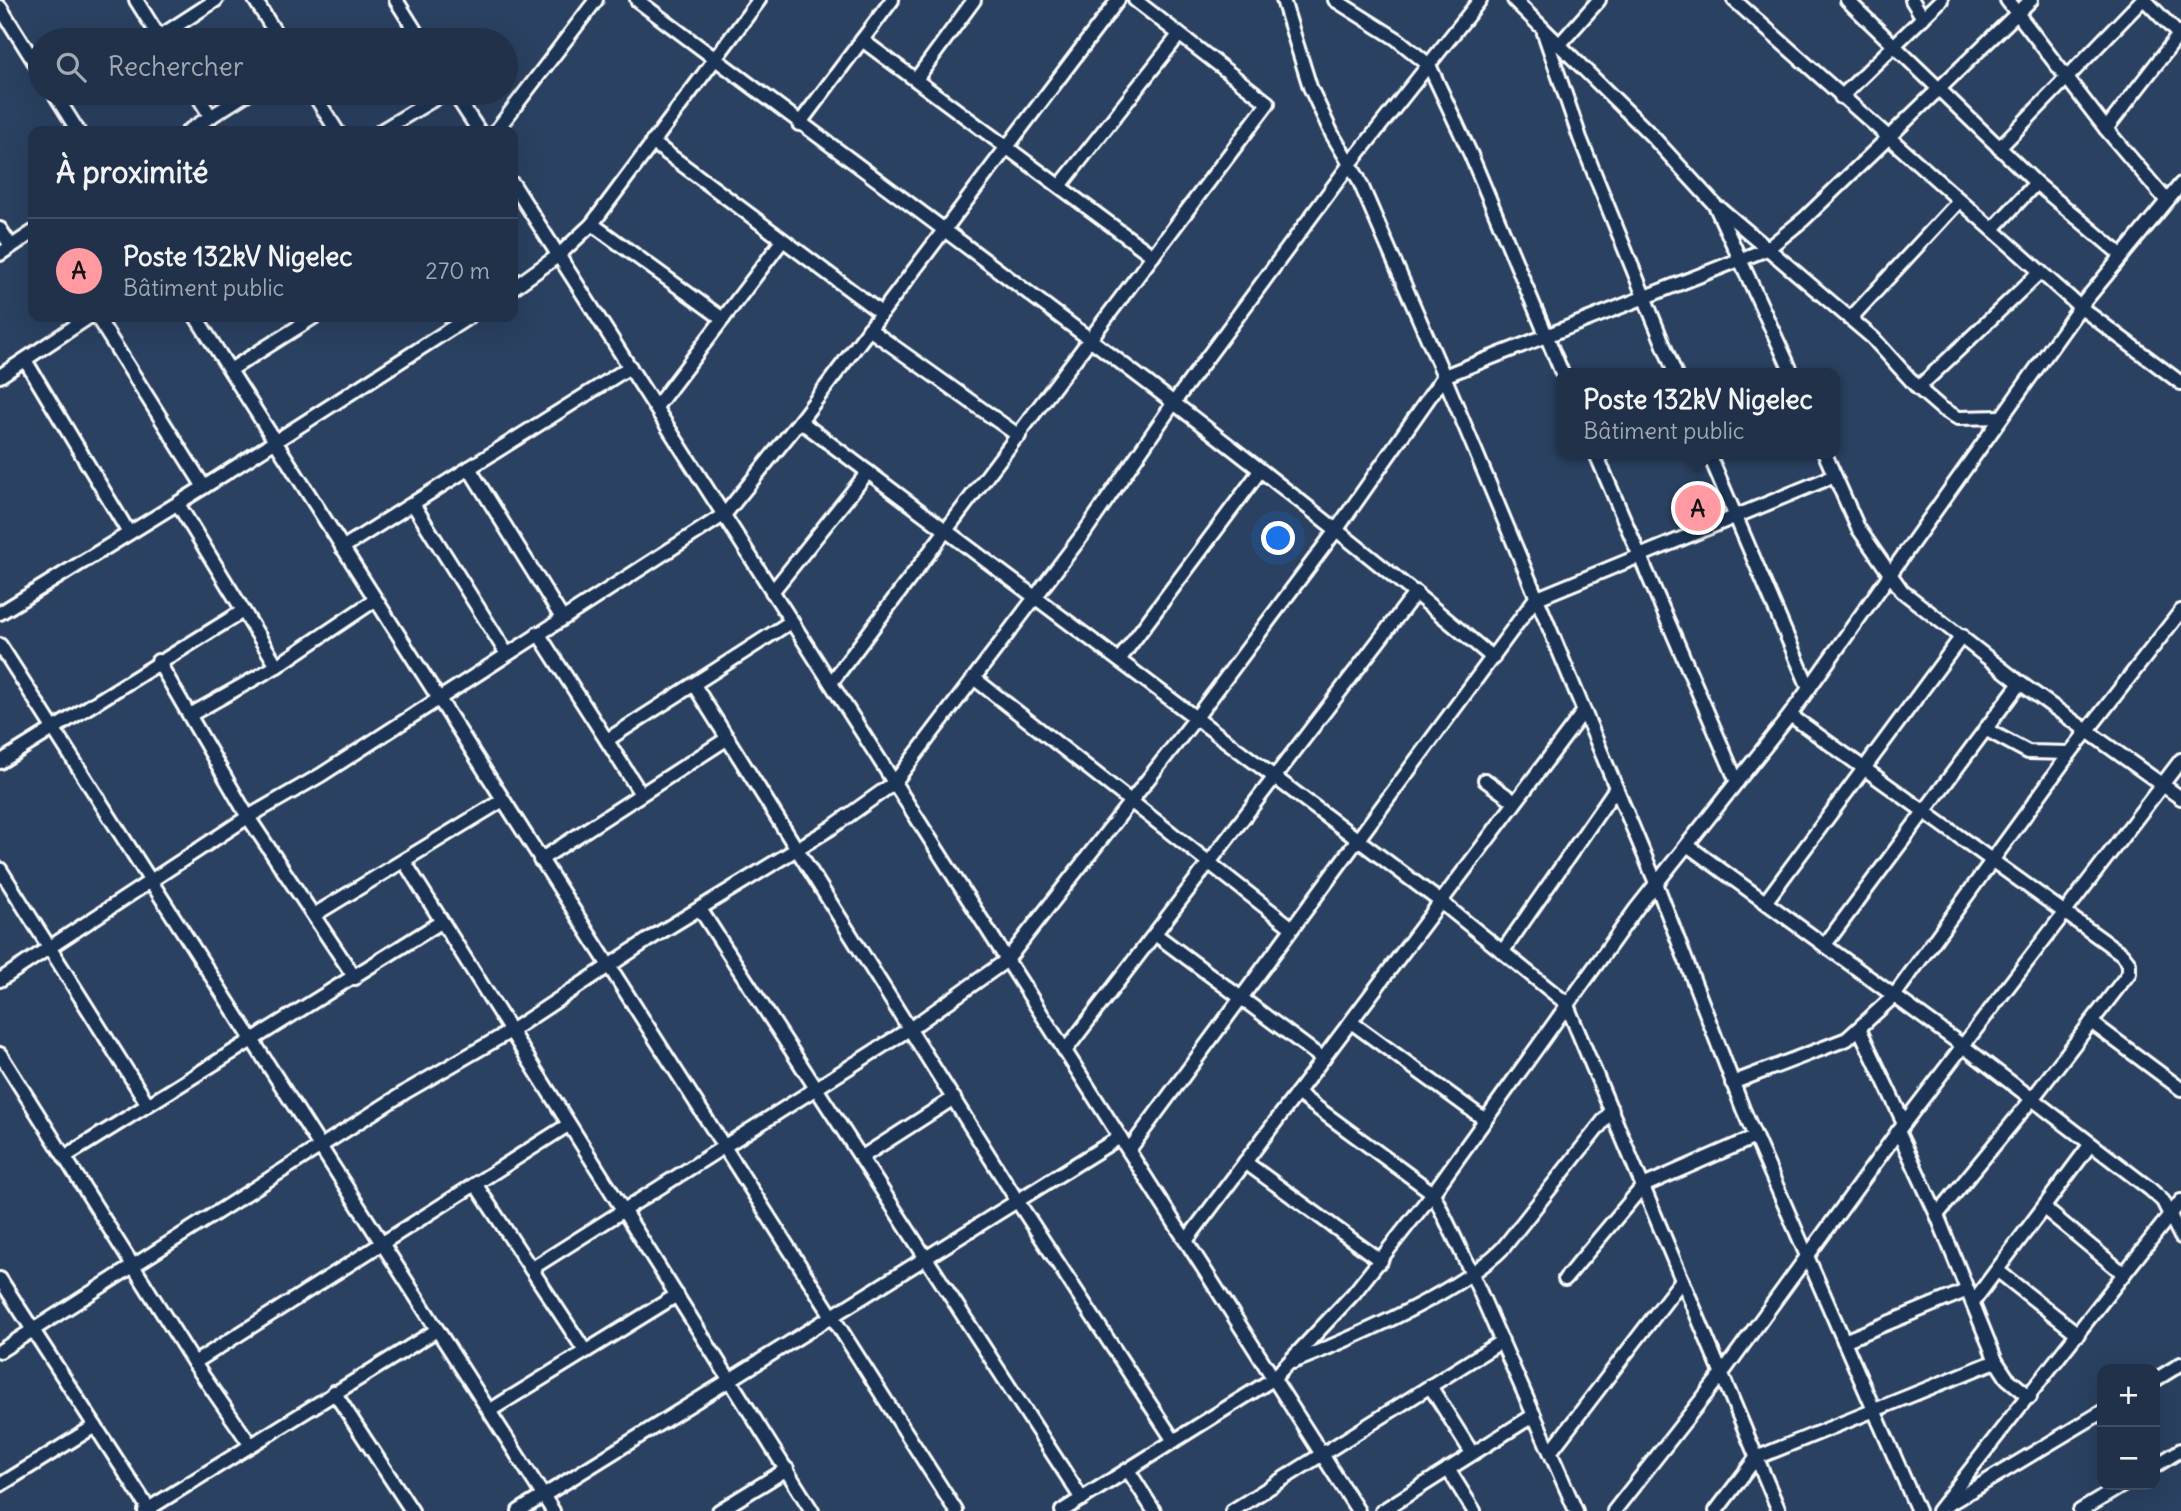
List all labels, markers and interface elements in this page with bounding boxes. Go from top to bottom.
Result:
search box [28,28,518,105]
icon: search [52,48,90,86]
text: Rechercher [108,50,244,83]
text: À proximité [56,153,208,191]
text: Poste 132kV Nigelec [123,240,353,273]
text: A [72,256,86,285]
text: 270 m [425,256,490,285]
text: Bâtiment public [123,273,284,302]
popup [1556,368,1840,459]
text: Poste 132kV Nigelec [1583,383,1813,416]
text: Bâtiment public [1583,416,1745,445]
pin: A [1675,482,1721,534]
your location [1261,521,1295,555]
map controls [2097,1364,2160,1490]
button: + [2097,1364,2160,1427]
button: − [2097,1427,2160,1490]

